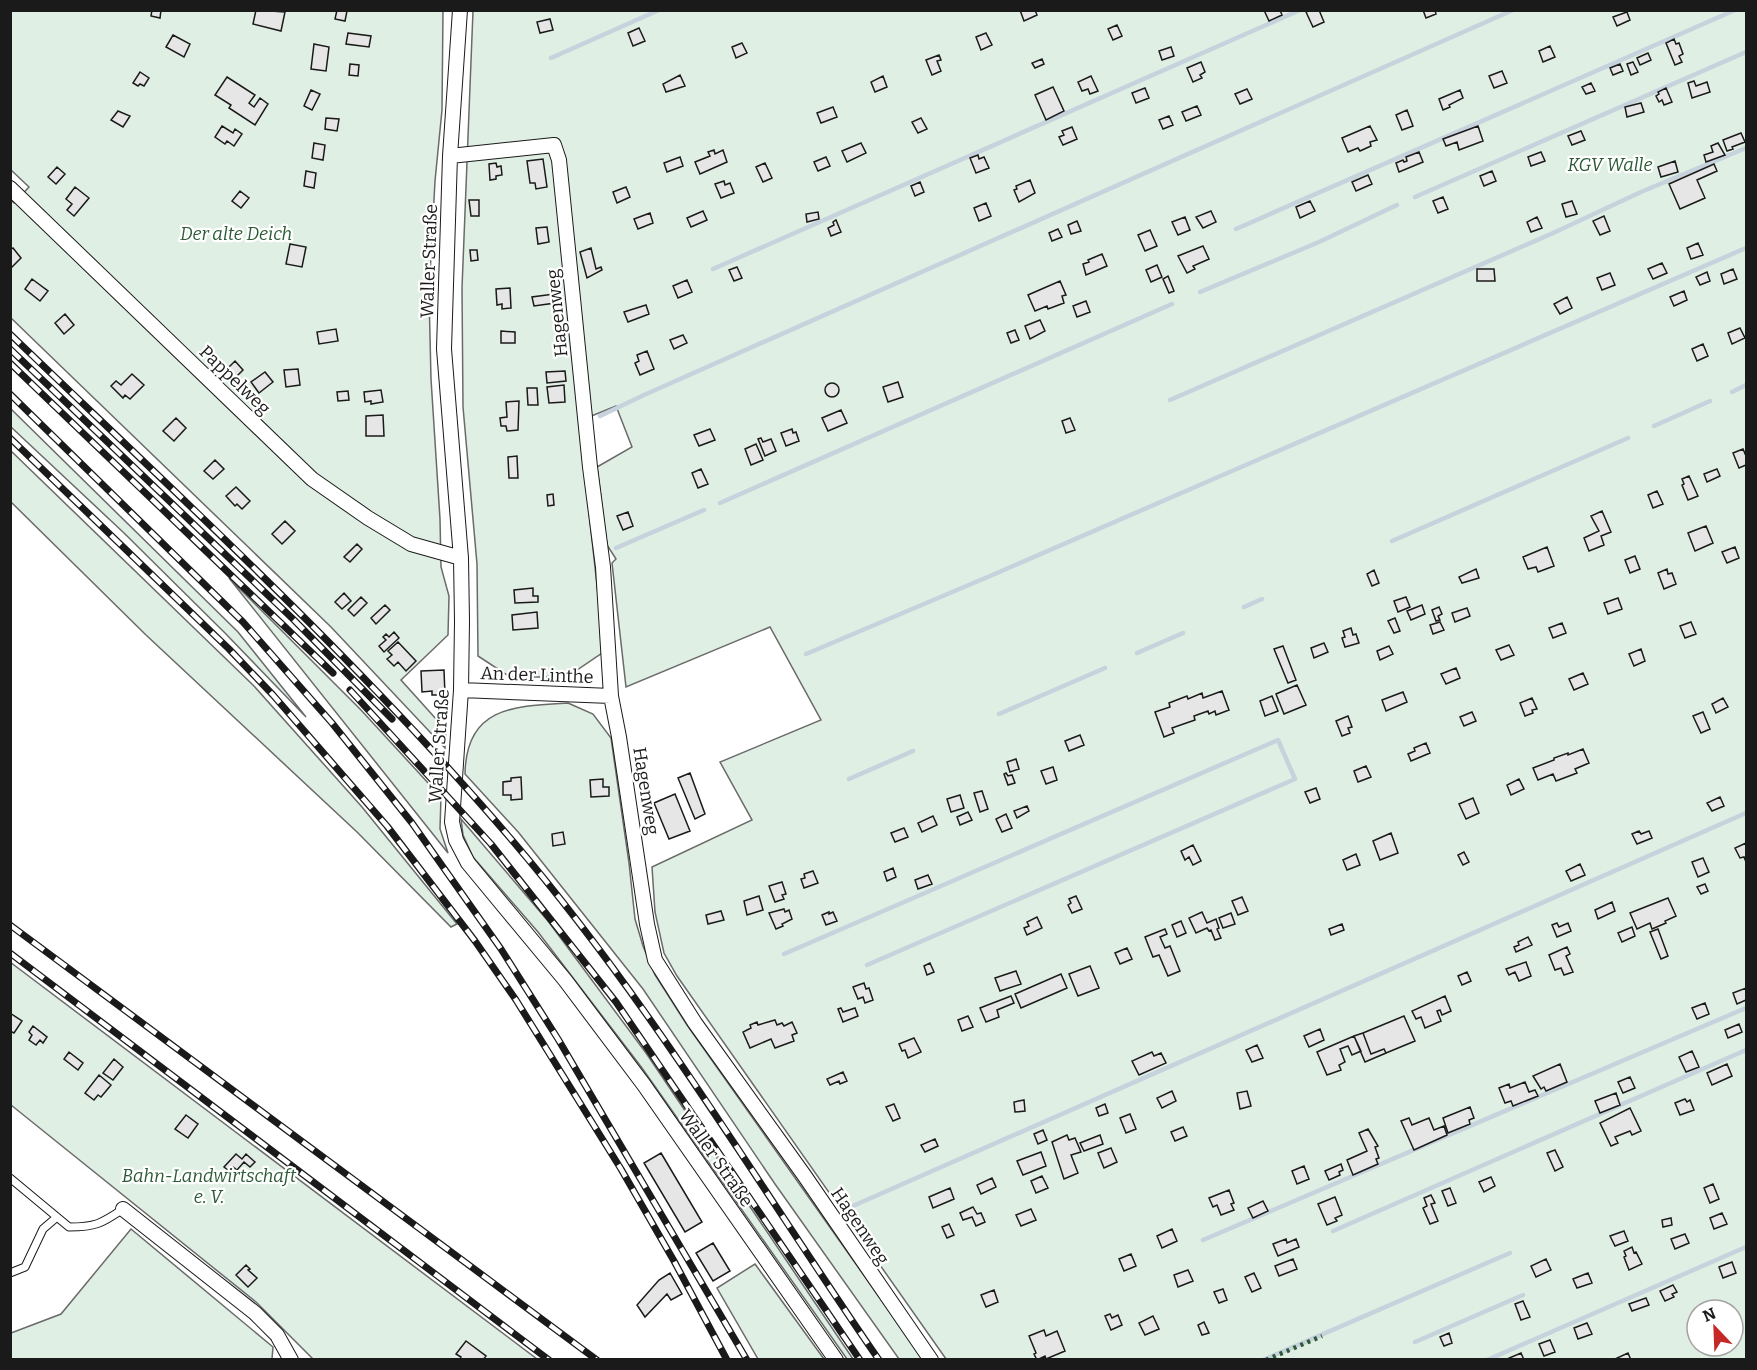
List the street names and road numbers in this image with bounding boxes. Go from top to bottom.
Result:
street label: Waller Straße [416,204,442,318]
street label: Hagenweg [541,268,573,358]
street label: Pappelweg [195,341,275,419]
street label: An der Linthe [480,662,594,688]
street label: Waller Straße [424,688,454,804]
street label: Hagenweg [628,746,664,836]
street label: Waller Straße [674,1105,758,1211]
street label: Hagenweg [826,1183,894,1269]

